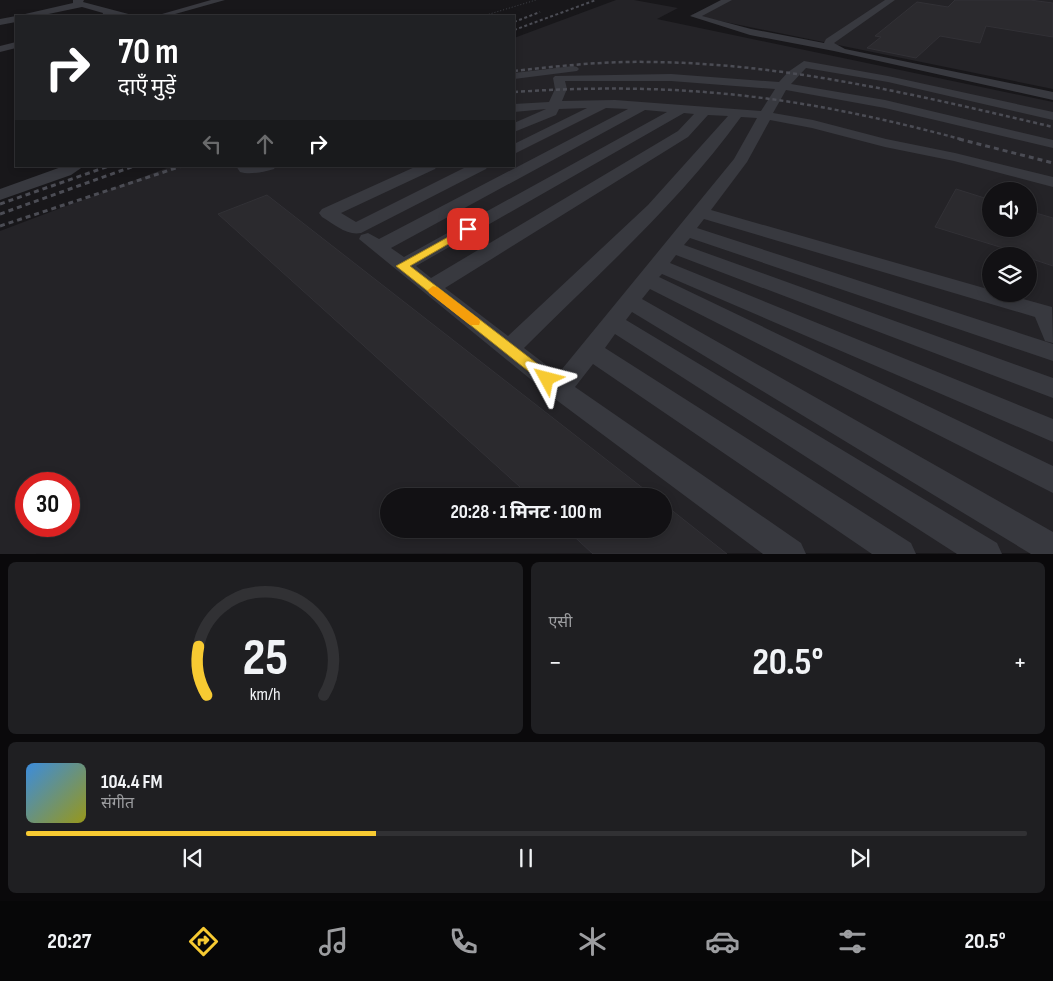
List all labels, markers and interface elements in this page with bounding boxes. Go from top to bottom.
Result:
text: 70 m [118,31,178,74]
icon: right [35,35,100,100]
text: दाएँ मुड़ें [118,74,176,101]
icon: left [198,130,226,158]
icon: ahead [251,130,279,158]
icon: right [304,130,332,158]
map controls [982,182,1037,302]
button: sound [982,182,1037,237]
pin [447,208,489,250]
icon: arrive [454,215,482,243]
button: layers [982,247,1037,302]
position arrow [520,352,572,404]
speed limit sign: 30 [15,472,80,537]
text: 20:28 · 1 मिनट · 100 m [451,501,602,524]
text: एसी [549,613,572,632]
text: 25 [242,627,288,690]
text: 20.5° [752,640,823,685]
text: − [549,646,562,679]
text: + [1013,646,1027,679]
text: km/h [250,684,281,705]
text: 104.4 FM [101,771,163,794]
text: संगीत [101,794,134,813]
icon: previous [179,844,207,872]
icon: pause [512,844,540,872]
icon: next [846,844,874,872]
icon: directions [186,924,221,959]
icon: music [316,924,351,959]
icon: phone [446,924,481,959]
icon: climate [575,924,610,959]
icon: car [705,924,740,959]
icon: filters [835,924,870,959]
text: 20:27 [47,928,91,955]
text: 20.5° [964,928,1006,955]

